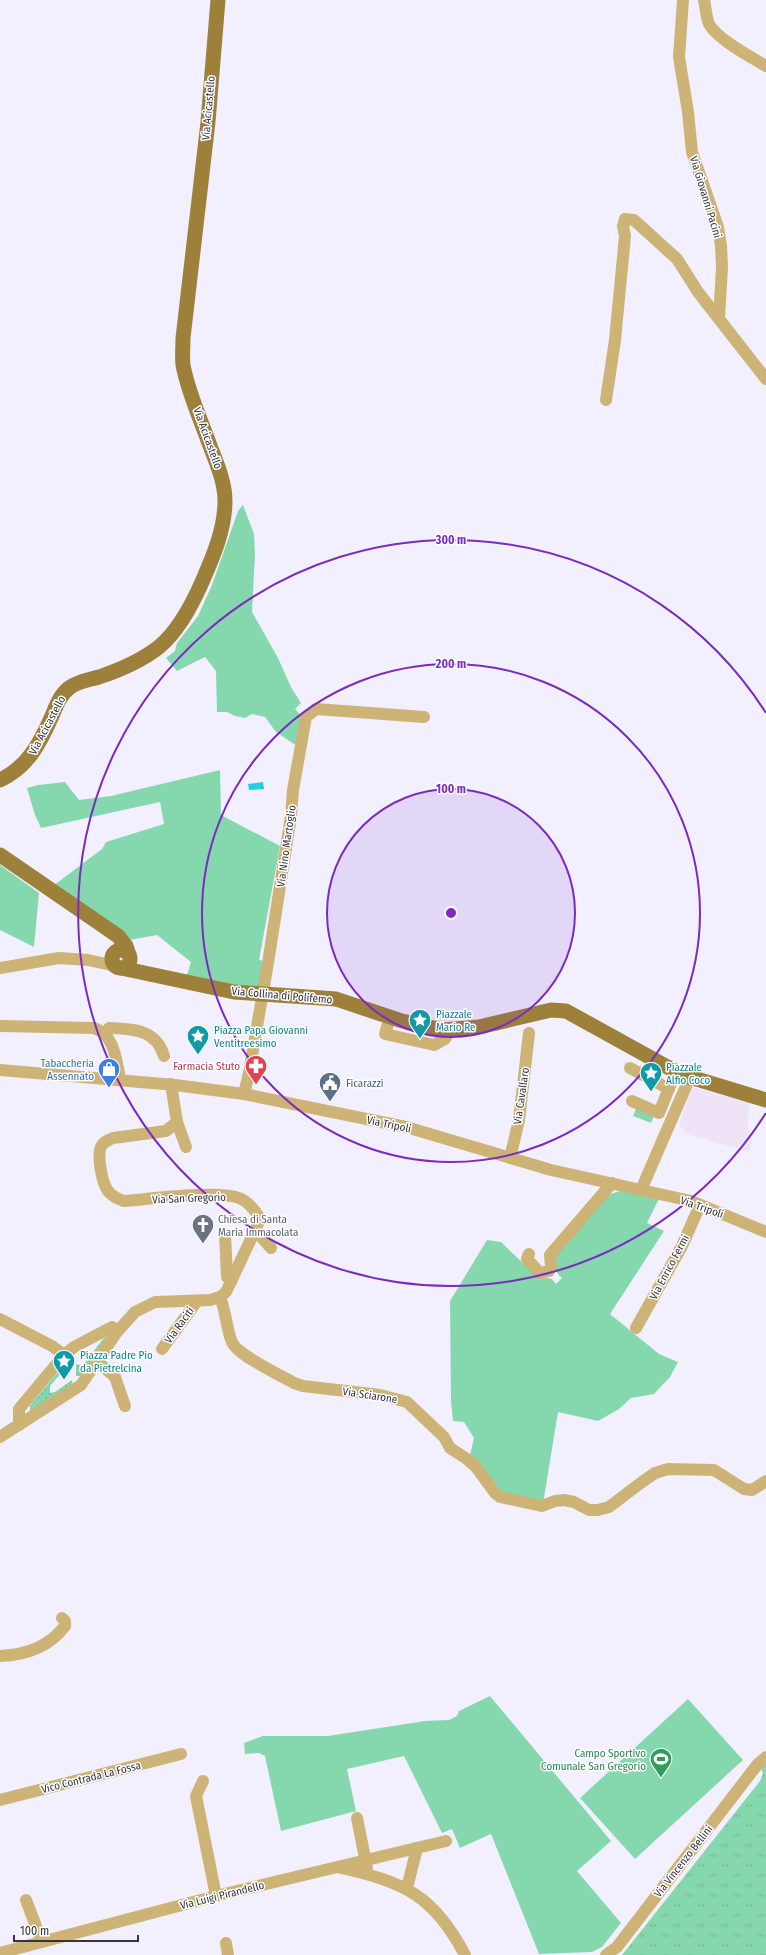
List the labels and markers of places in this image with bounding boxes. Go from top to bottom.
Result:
centre of rings [444,906,458,920]
place icon: Piazzale Mario Re [407,1007,433,1040]
place label: Piazzale Mario Re [436,1008,475,1034]
place icon: Piazza Papa Giovanni Ventitreesimo [185,1023,211,1056]
place label: Piazza Papa Giovanni Ventitreesimo [214,1024,308,1050]
pharmacy icon: Farmacia Stuto [243,1053,269,1086]
shop icon: Tabaccheria Assennato [96,1056,122,1089]
place label: Tabaccheria Assennato [40,1057,94,1083]
place label: Farmacia Stuto [173,1060,240,1073]
place icon: Piazzale Alfio Coco [638,1060,664,1093]
place label: Piazzale Alfio Coco [666,1061,710,1087]
public building icon: Ficarazzi [317,1070,343,1103]
place label: Ficarazzi [346,1077,384,1090]
church icon: Chiesa di Santa Maria Immacolata [190,1212,216,1245]
place label: Chiesa di Santa Maria Immacolata [218,1213,298,1239]
place icon: Piazza Padre Pio da Pietrelcina [51,1348,77,1381]
place label: Piazza Padre Pio da Pietrelcina [80,1349,153,1375]
sports icon: Campo Sportivo Comunale San Gregorio [648,1746,674,1779]
place label: Campo Sportivo Comunale San Gregorio [541,1747,646,1773]

